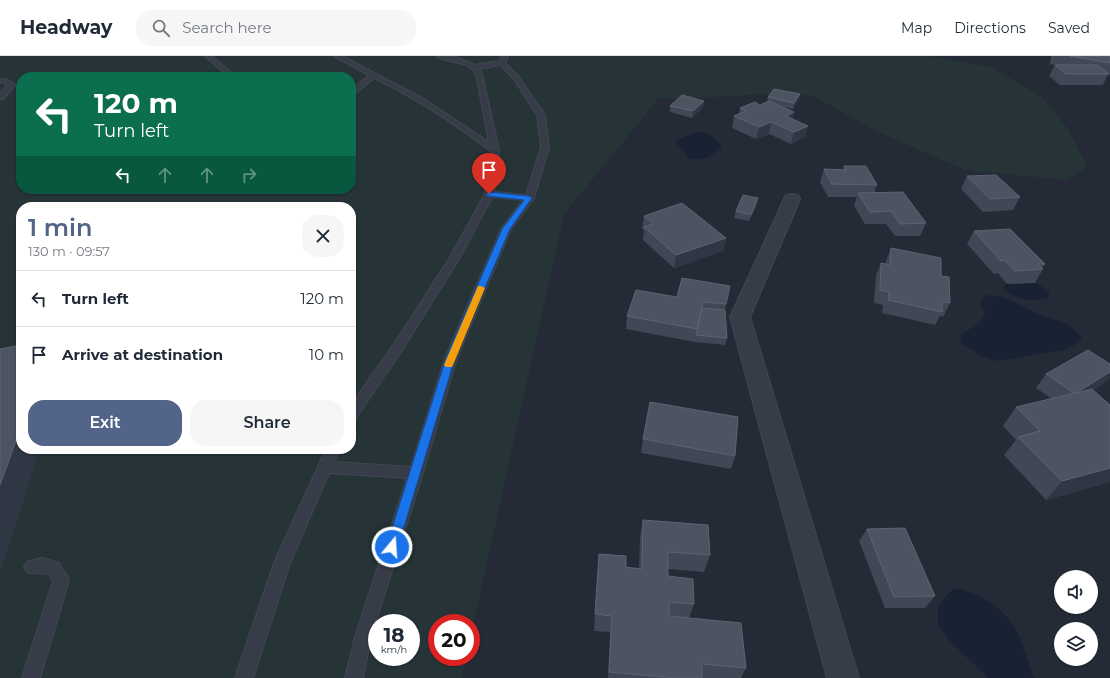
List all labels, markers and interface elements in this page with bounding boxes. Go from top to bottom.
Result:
search box [136,10,416,46]
text: Headway [20,16,112,39]
icon: search [150,17,172,39]
text: Search here [182,18,272,37]
text: Map [901,19,932,37]
text: Directions [954,19,1026,37]
text: Saved [1048,19,1090,37]
text: 120 m [94,86,178,120]
icon: left [28,88,80,140]
text: Turn left [94,120,169,142]
pin [472,153,506,194]
icon: arrive [478,159,500,181]
icon: left [112,164,134,186]
icon: ahead [154,164,176,186]
icon: ahead [196,164,218,186]
icon: right [238,164,260,186]
text: 1 min [28,213,92,242]
button: close [302,215,344,257]
text: 130 m · 09:57 [28,243,110,259]
icon: left [28,288,50,310]
text: Turn left [62,289,129,308]
text: 120 m [300,289,344,308]
icon: arrive [28,344,50,366]
text: Arrive at destination [62,345,223,364]
text: 10 m [309,345,344,364]
button: Exit [28,400,182,446]
button: Share [190,400,344,446]
position arrow [371,526,413,568]
map controls [1054,570,1098,666]
button: sound [1054,570,1098,614]
speed limit sign: 20 [428,614,480,666]
button: layers [1054,622,1098,666]
text: 18 [383,623,405,647]
text: km/h [381,643,407,656]

